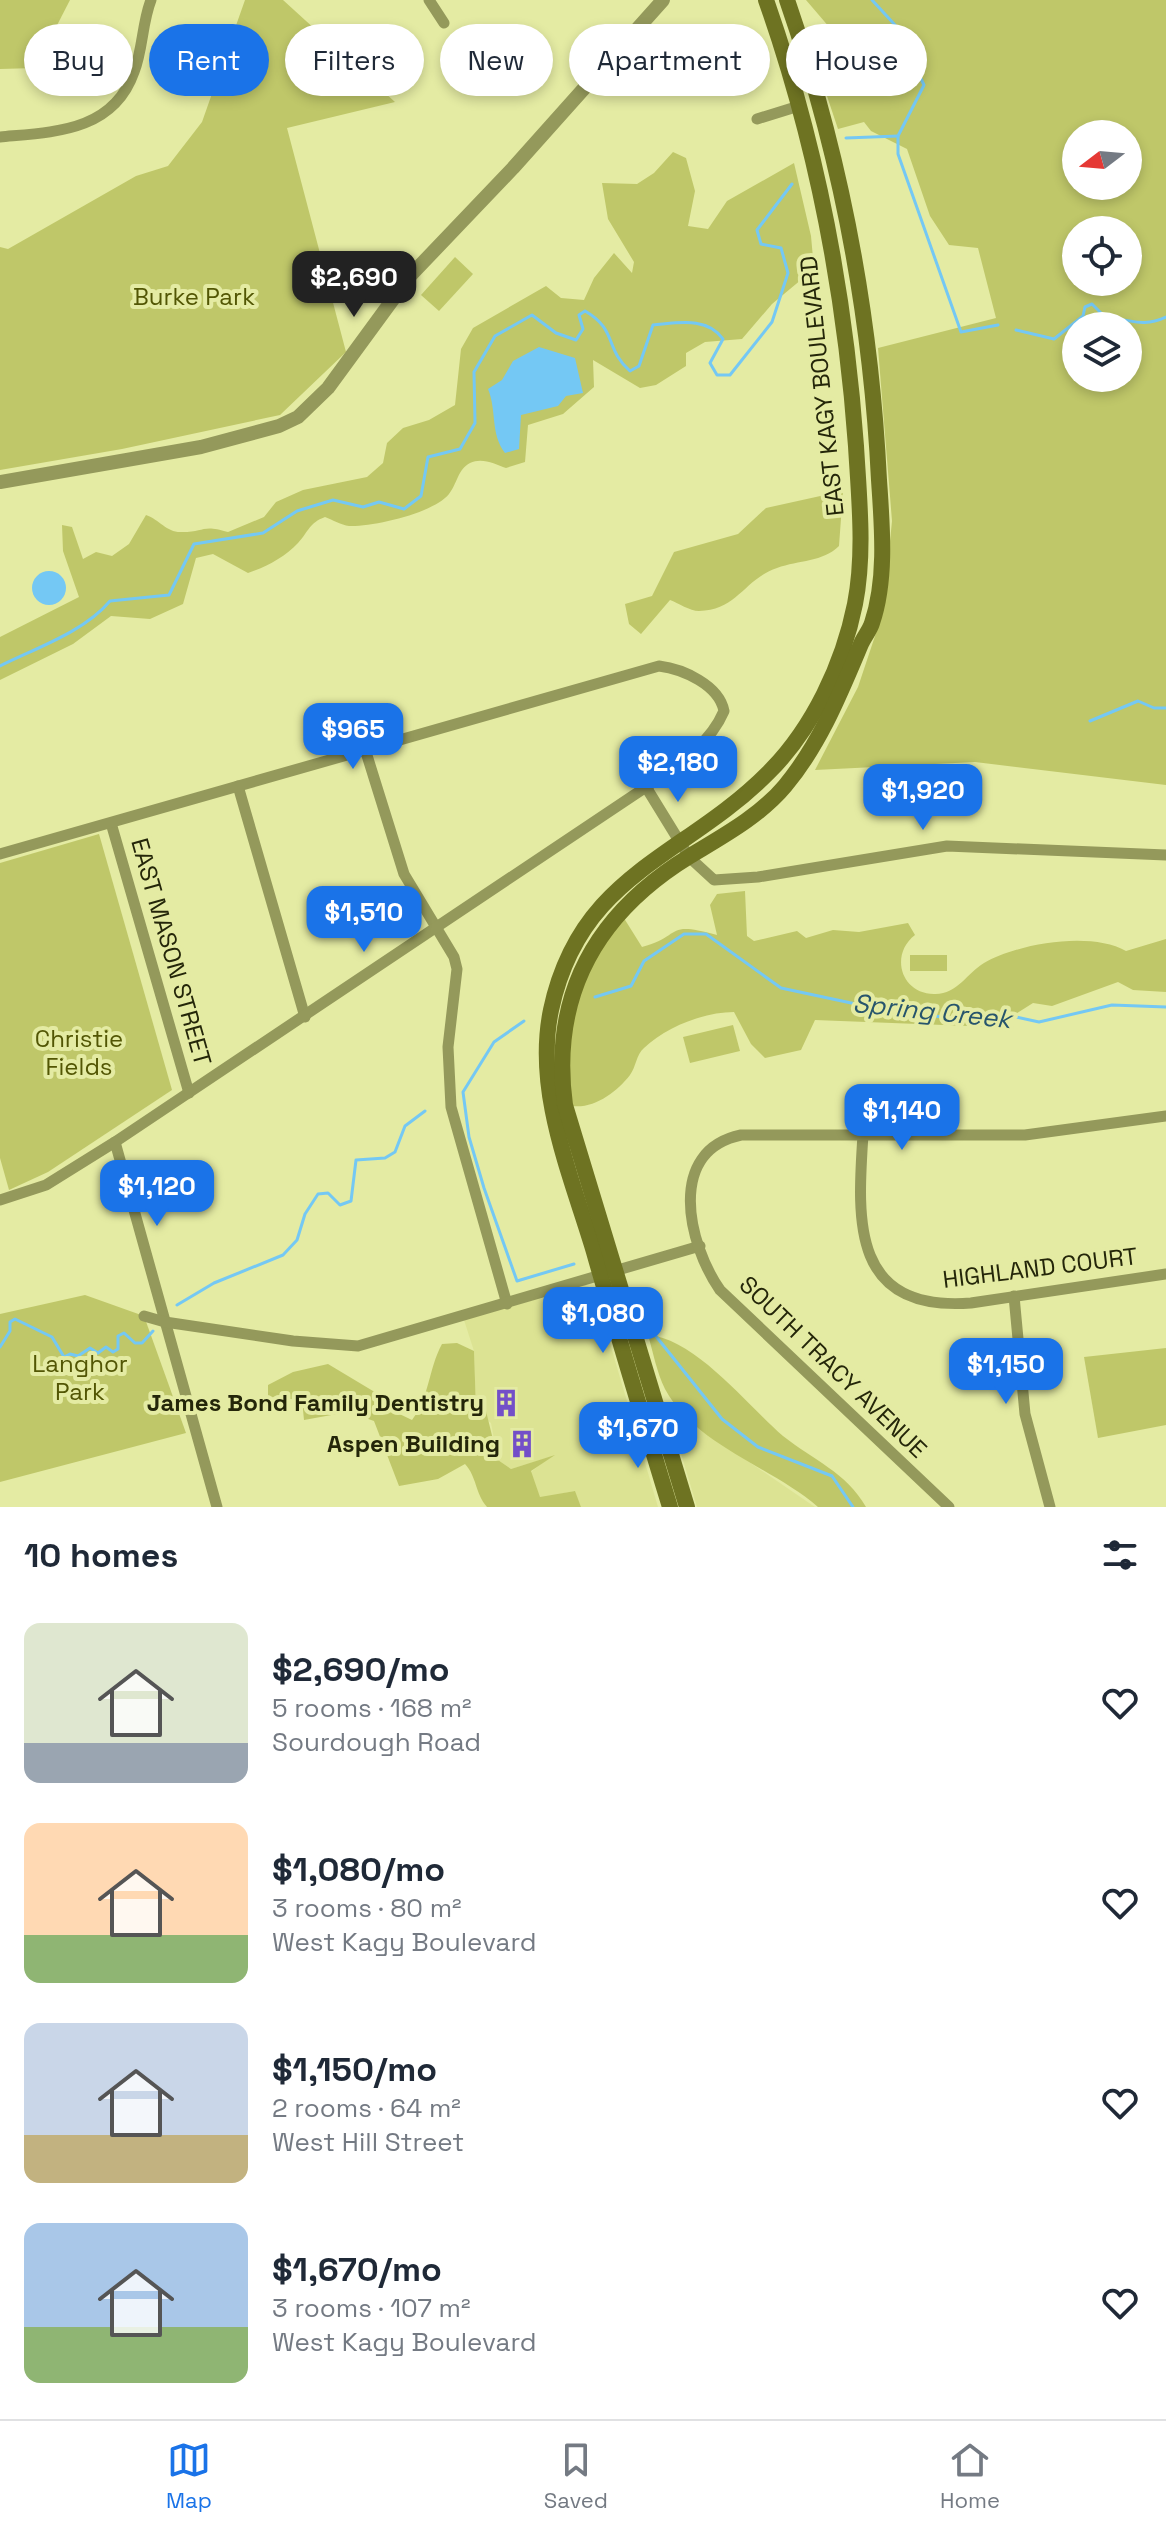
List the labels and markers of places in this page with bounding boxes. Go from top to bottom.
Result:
pin: $2,690 [289,251,419,319]
pin: $965 [306,703,400,771]
pin: $2,180 [613,736,743,804]
pin: $1,920 [858,764,988,832]
pin: $1,510 [299,886,429,954]
pin: $1,140 [837,1084,967,1152]
pin: $1,120 [92,1160,222,1228]
pin: $1,080 [538,1287,668,1355]
pin: $1,150 [941,1338,1071,1406]
place label: James Bond Family Dentistry [147,1387,484,1418]
building icon: James Bond Family Dentistry [491,1388,521,1418]
pin: $1,670 [573,1402,703,1470]
place label: Aspen Building [327,1428,500,1459]
building icon: Aspen Building [507,1429,537,1459]

